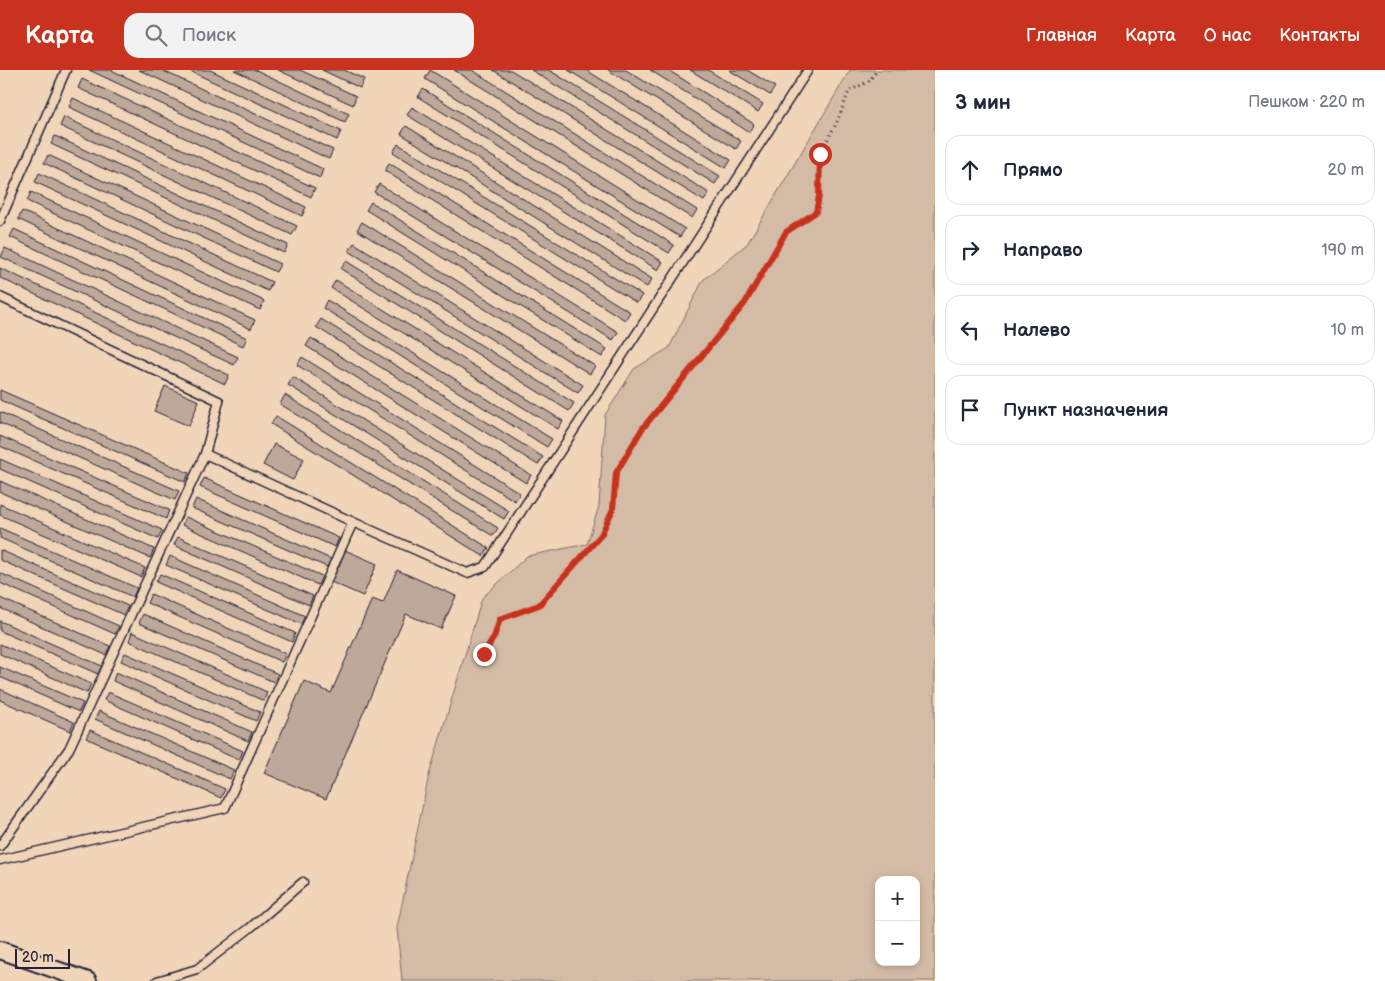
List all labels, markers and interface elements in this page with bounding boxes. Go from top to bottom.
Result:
search box [124,13,474,58]
text: Карта [25,21,94,50]
icon: search [142,21,170,49]
text: Поиск [182,24,236,47]
text: Главная [1026,25,1097,46]
text: Карта [1125,25,1176,46]
text: О нас [1204,25,1251,46]
text: Контакты [1279,25,1360,46]
text: 3 мин [955,90,1011,115]
text: Пешком · 220 m [1248,93,1365,112]
route start [809,143,832,166]
icon: ahead [956,156,984,184]
text: Прямо [1003,159,1063,182]
text: 20 m [1328,161,1364,180]
icon: right [956,236,984,264]
text: Направо [1003,239,1083,262]
text: 190 m [1322,241,1364,260]
icon: left [956,316,984,344]
text: Налево [1003,319,1070,342]
text: 10 m [1331,321,1364,340]
icon: arrive [956,396,984,424]
text: Пункт назначения [1003,399,1168,422]
route end [473,643,496,666]
map controls [875,876,920,966]
button: + [875,876,920,921]
button: − [875,921,920,966]
scale bar [15,946,70,969]
text: 20 m [22,949,54,966]

